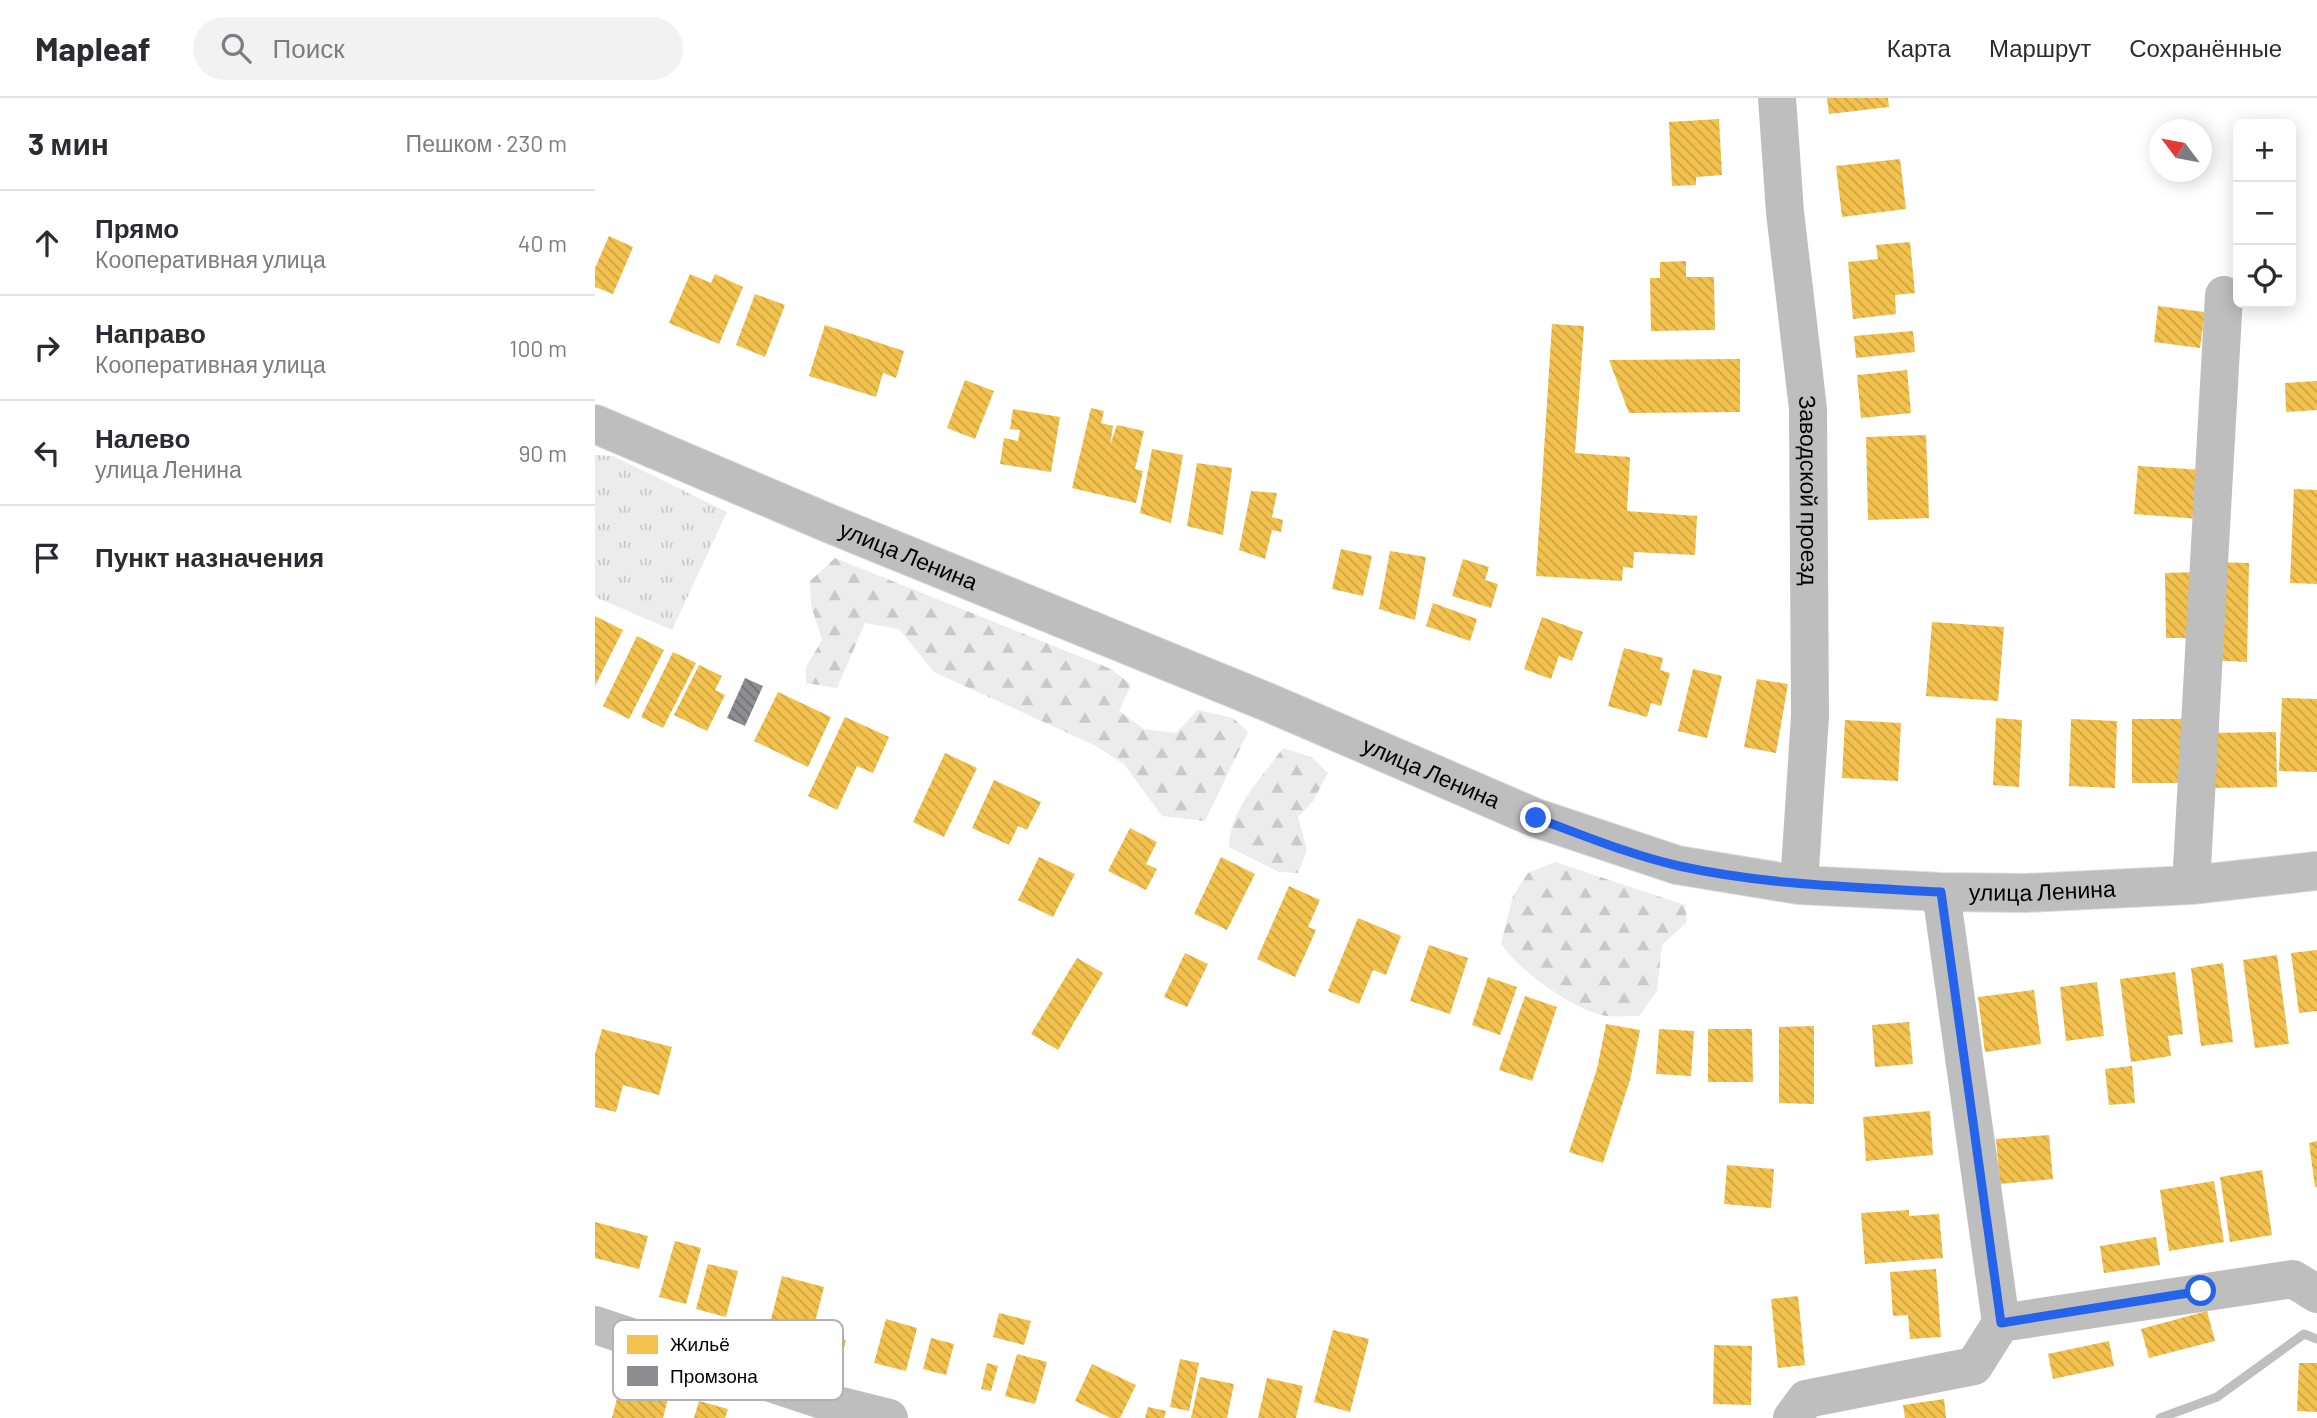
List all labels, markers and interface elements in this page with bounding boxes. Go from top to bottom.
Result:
search box [193,17,683,80]
text: Mapleaf [35,28,151,68]
icon: search [217,29,255,67]
text: Поиск [273,32,345,63]
text: Карта [1887,33,1951,62]
text: Маршрут [1989,33,2091,62]
text: Сохранённые [2129,33,2282,62]
north arrow [2149,119,2212,182]
map controls [2233,119,2296,308]
button: + [2233,119,2296,182]
text: 3 мин [28,125,109,161]
text: Пешком · 230 m [406,129,567,157]
button: − [2233,182,2296,245]
text: Прямо [95,212,179,243]
icon: ahead [28,224,66,262]
text: 40 m [518,229,567,257]
text: Кооперативная улица [95,245,326,273]
button: locate [2233,245,2296,308]
text: Направо [95,317,206,348]
icon: right [28,329,66,367]
text: 100 m [509,334,567,362]
text: Кооперативная улица [95,350,326,378]
street label: Заводской проезд [1793,394,1824,586]
text: Налево [95,422,190,453]
icon: left [28,434,66,472]
text: 90 m [518,439,567,467]
text: улица Ленина [95,455,242,483]
street label: улица Ленина [836,514,982,596]
icon: arrive [28,539,66,577]
text: Пункт назначения [95,541,324,572]
street label: улица Ленина [1359,730,1505,814]
route end [1520,802,1551,833]
street label: улица Ленина [1969,874,2117,906]
route start [2185,1275,2216,1306]
legend [613,1320,843,1400]
text: Жильё [670,1332,730,1355]
text: Промзона [670,1364,758,1387]

